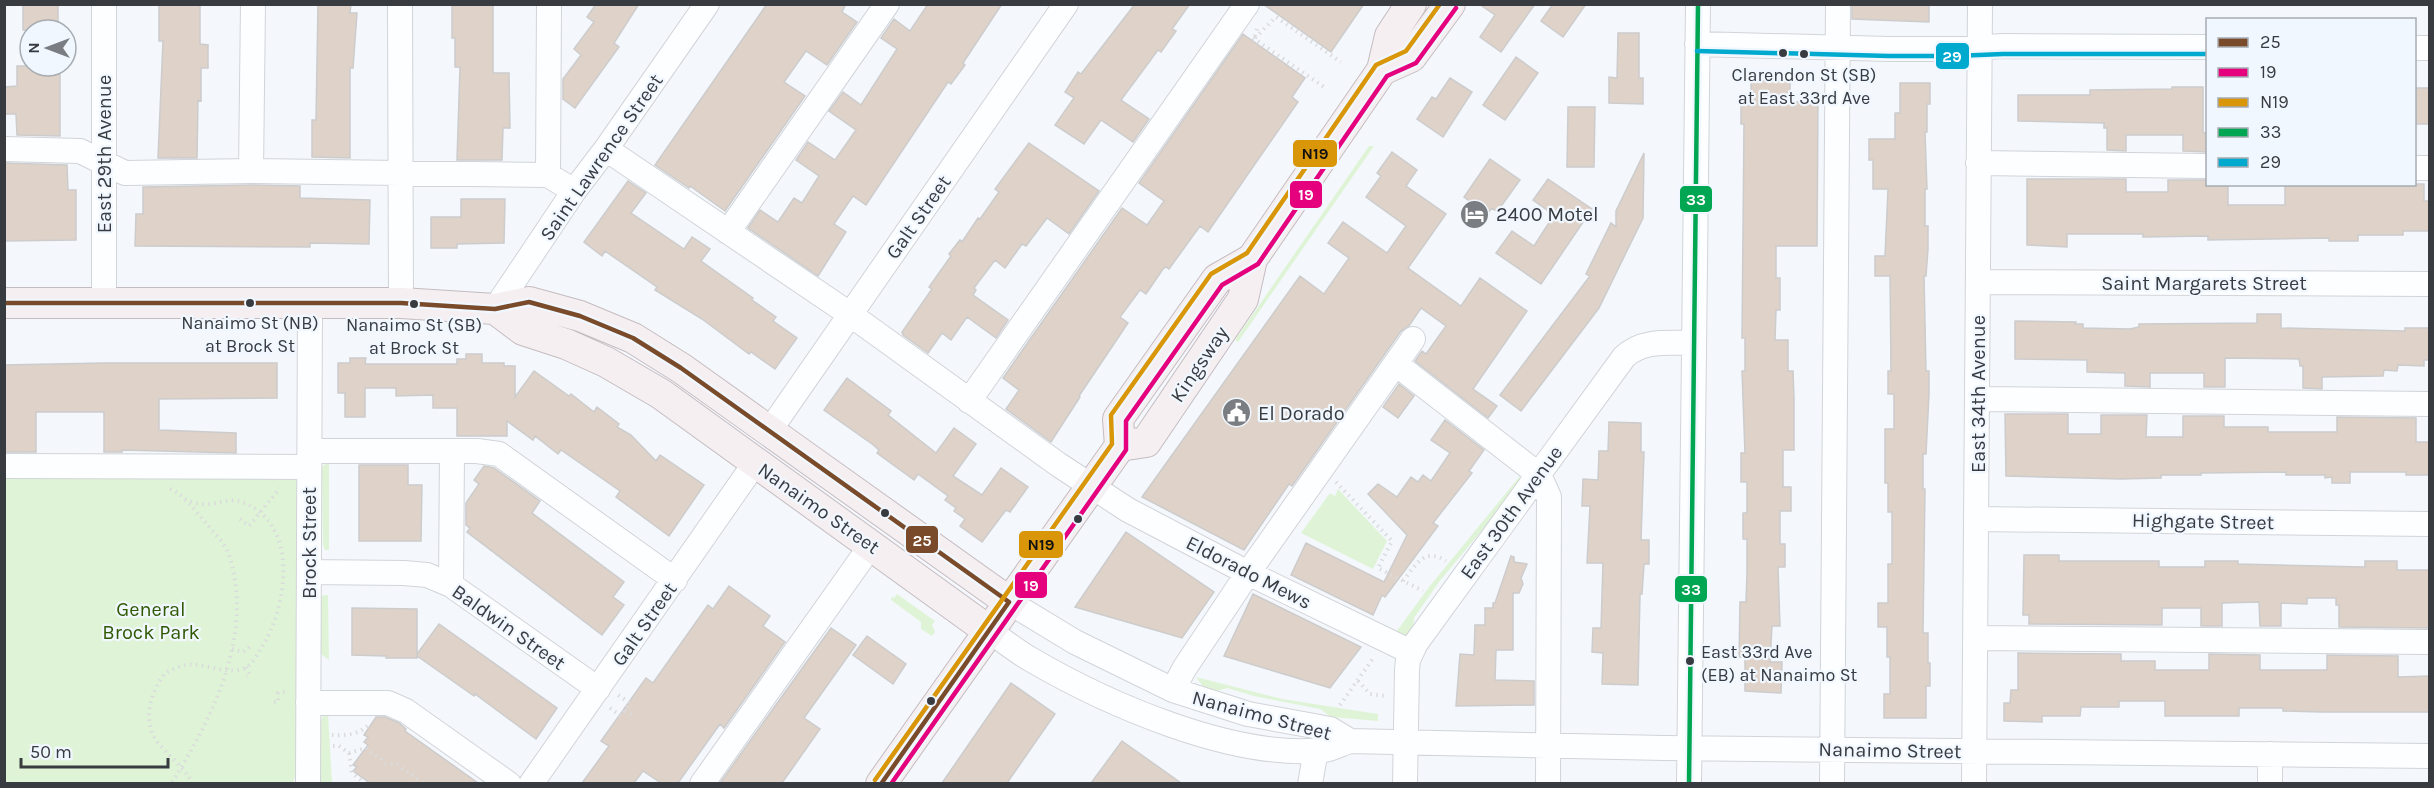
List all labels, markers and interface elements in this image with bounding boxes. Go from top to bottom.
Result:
north arrow [18,18,78,78]
legend [2206,18,2416,186]
text: 25 [2260,31,2281,53]
text: N [24,42,43,54]
line badge: 29 [1935,42,1970,70]
unlabelled marker [1777,47,1789,59]
text: 29 [1942,47,1962,66]
marker: Clarendon St (SB) at East 33rd Ave [1798,48,1810,60]
text: 19 [2260,61,2276,83]
place label: Clarendon St (SB) at East 33rd Ave [1731,64,1877,109]
street label: Saint Lawrence Street [535,69,668,245]
street label: East 29th Avenue [93,75,116,233]
text: N19 [2260,91,2289,113]
text: 33 [2260,121,2281,143]
line badge: N19 [1292,139,1338,168]
text: N19 [1302,144,1329,163]
text: 29 [2260,151,2281,173]
street label: Galt Street [881,171,956,263]
line badge: 19 [1289,180,1323,209]
text: 19 [1298,185,1314,204]
line badge: 33 [1679,185,1713,213]
text: 33 [1686,190,1706,209]
hotel icon: 2400 Motel [1459,198,1491,230]
place label: 2400 Motel [1496,203,1599,226]
street label: Saint Margarets Street [2101,272,2307,295]
marker: Nanaimo St (NB) at Brock St [244,297,256,309]
marker: Nanaimo St (SB) at Brock St [408,298,420,310]
place label: Nanaimo St (NB) at Brock St [181,312,319,357]
place label: Nanaimo St (SB) at Brock St [346,314,482,359]
street label: East 34th Avenue [1967,315,1990,473]
street label: Kingsway [1166,322,1233,407]
public building icon: El Dorado [1221,397,1253,429]
place label: El Dorado [1258,402,1345,425]
street label: East 30th Avenue [1455,441,1567,583]
street label: Nanaimo Street [754,458,884,559]
street label: Brock Street [298,487,321,599]
unlabelled marker [879,507,891,519]
street label: Highgate Street [2132,509,2275,534]
unlabelled marker [1072,513,1084,525]
line badge: 25 [905,525,939,554]
line badge: N19 [1018,530,1064,559]
text: 25 [913,531,932,550]
street label: Eldorado Mews [1182,531,1315,614]
text: N19 [1028,535,1055,554]
line badge: 19 [1014,571,1048,599]
line badge: 33 [1674,575,1708,603]
text: 19 [1023,576,1039,595]
street label: Galt Street [607,578,682,670]
street label: Baldwin Street [448,580,570,675]
text: 33 [1681,580,1701,599]
park label: General Brock Park [102,598,200,644]
place label: East 33rd Ave (EB) at Nanaimo St [1701,641,1858,686]
marker: East 33rd Ave (EB) at Nanaimo St [1684,655,1696,667]
street label: Nanaimo Street [1190,686,1334,745]
unlabelled marker [925,695,937,707]
scale bar [21,731,168,769]
street label: Nanaimo Street [1818,738,1962,763]
text: 50 m [30,741,72,763]

